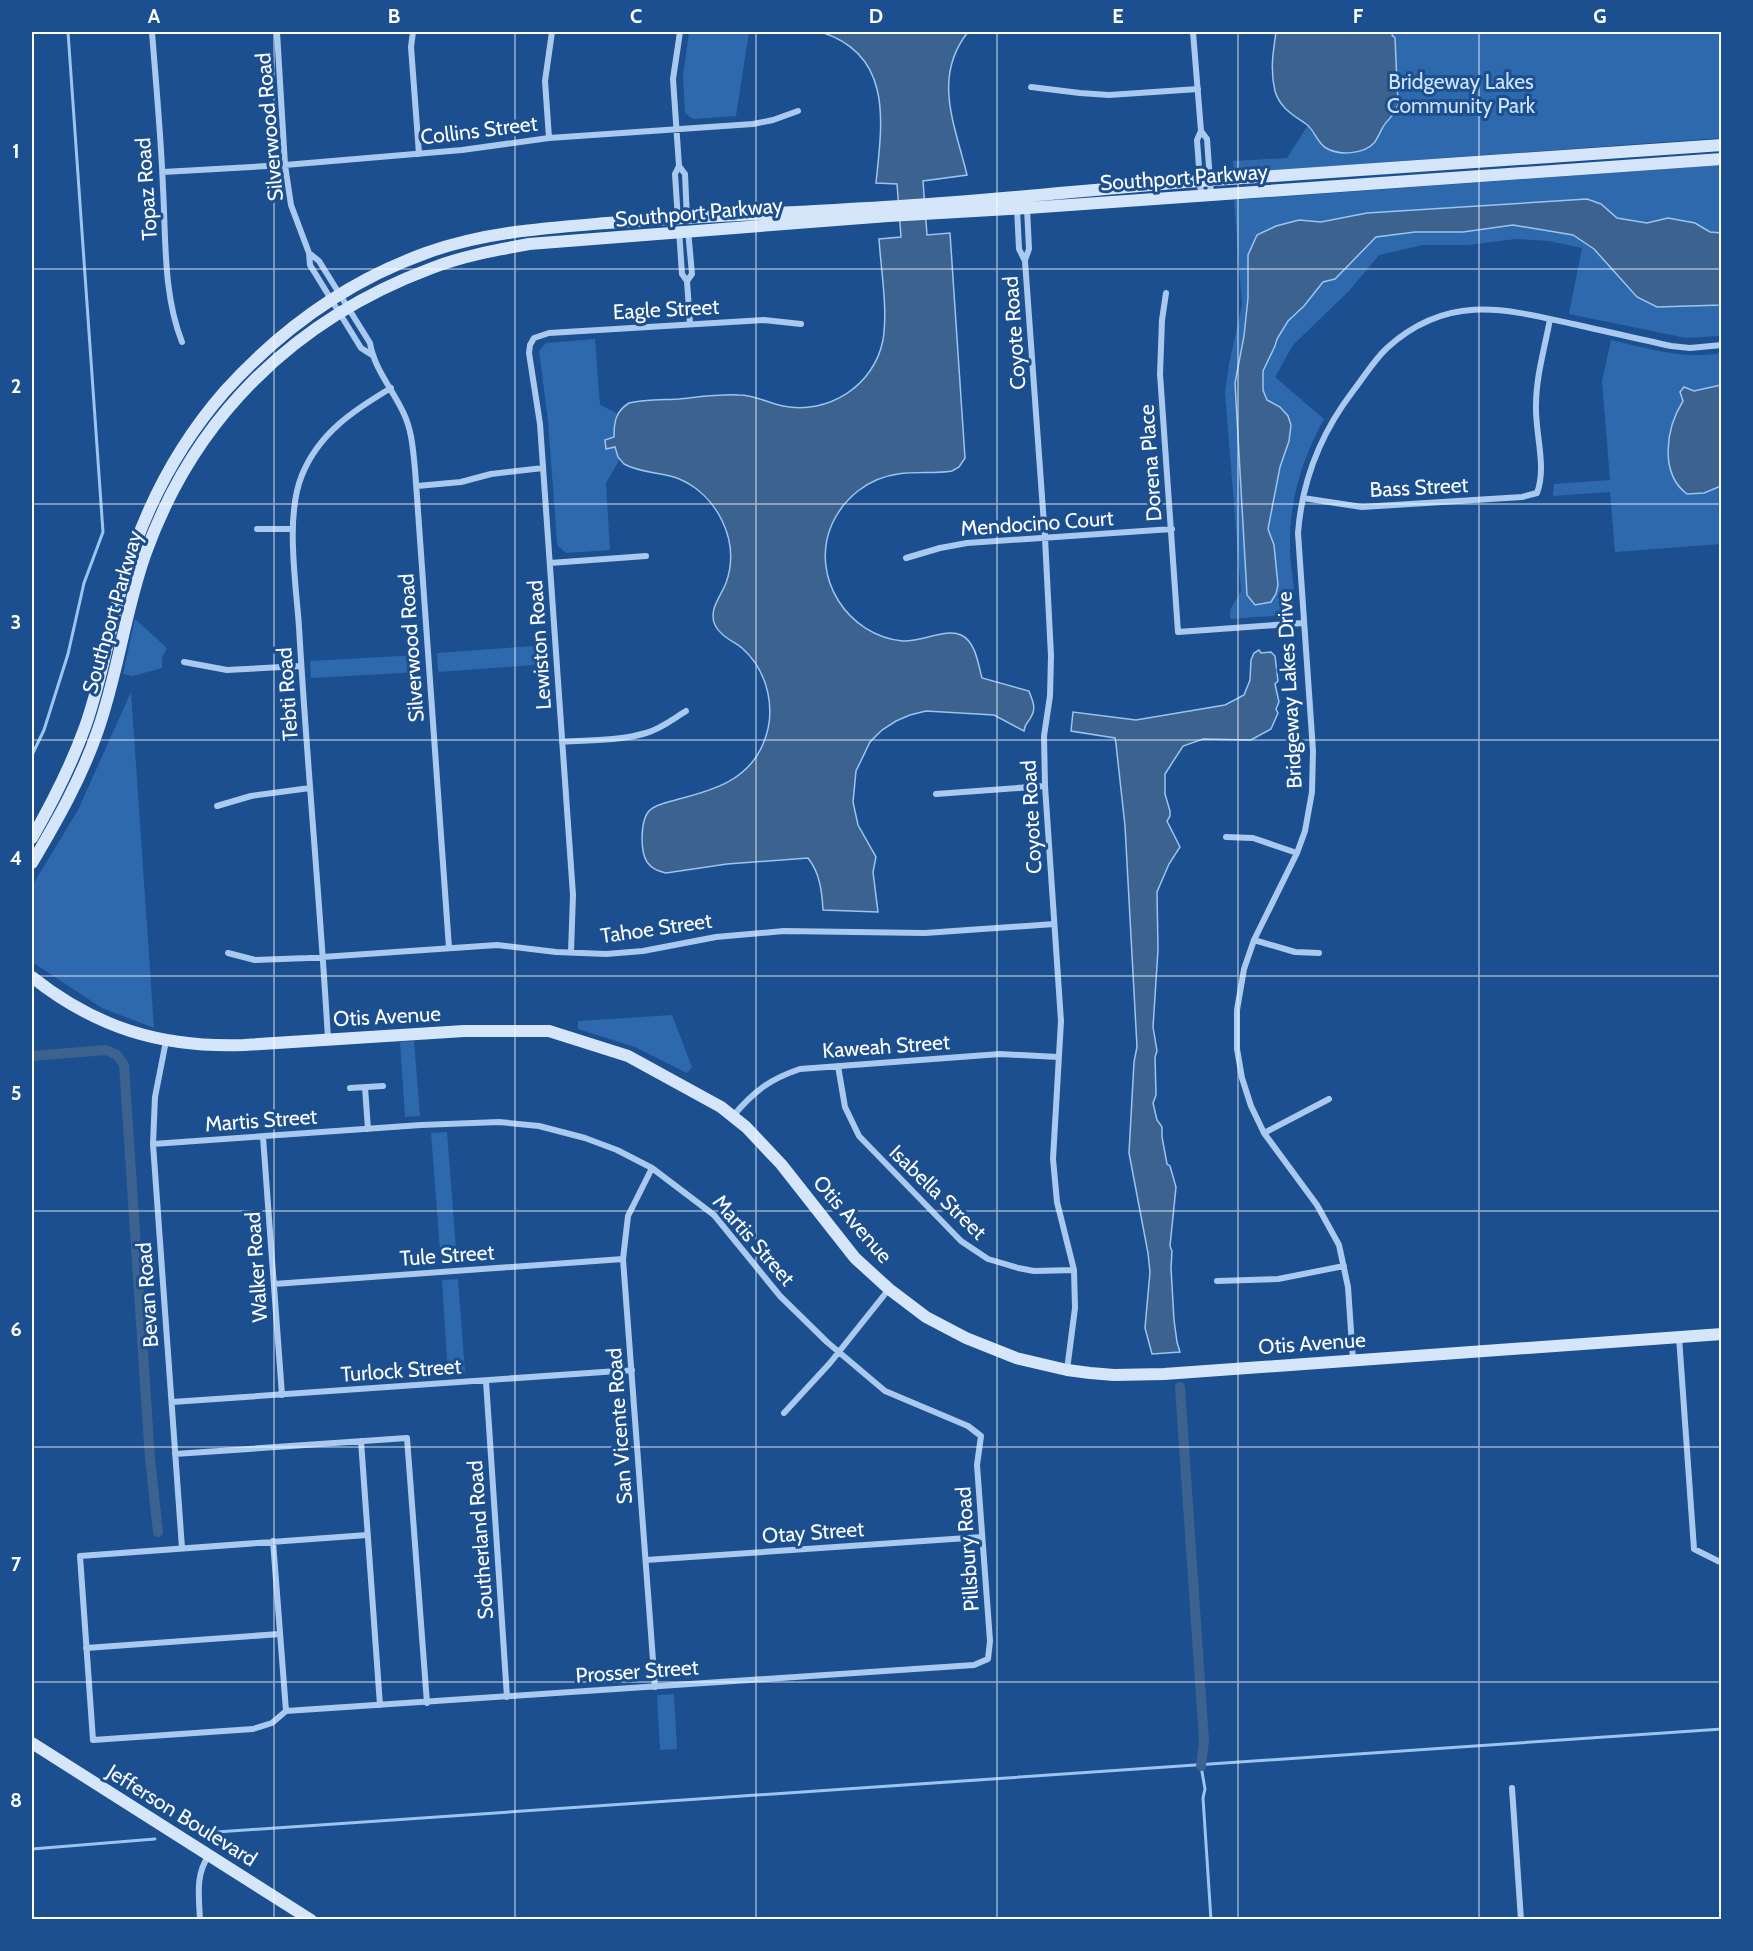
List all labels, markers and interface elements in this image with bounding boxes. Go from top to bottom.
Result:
text: A [148,4,161,28]
text: B [388,4,400,28]
text: C [630,4,642,28]
text: D [869,4,883,28]
text: E [1112,4,1124,28]
text: F [1353,4,1364,28]
text: G [1593,4,1607,28]
street label: Silverwood Road [250,52,288,202]
park label: Bridgeway Lakes Community Park [1387,69,1536,118]
street label: Collins Street [419,110,539,150]
street label: Topaz Road [130,137,162,241]
text: 1 [12,139,20,163]
street label: Southport Parkway [1099,159,1269,195]
street label: Southport Parkway [614,192,784,232]
street label: Coyote Road [998,275,1030,391]
street label: Eagle Street [612,294,720,324]
text: 2 [11,374,21,398]
street label: Dorena Place [1133,403,1167,522]
street label: Bass Street [1369,472,1469,502]
street label: Mendocino Court [960,505,1114,541]
street label: Southport Parkway [77,527,147,696]
street label: Silverwood Road [393,573,429,723]
street label: Lewiston Road [522,579,556,711]
street label: Bridgeway Lakes Drive [1271,591,1307,789]
text: 3 [11,610,21,634]
street label: Tebti Road [271,646,303,742]
street label: Coyote Road [1016,760,1046,874]
text: 4 [10,846,22,870]
street label: Tahoe Street [599,908,713,948]
street label: Otis Avenue [333,1001,442,1031]
street label: Kaweah Street [821,1029,951,1063]
text: 5 [11,1081,21,1105]
street label: Martis Street [204,1104,318,1136]
street label: Isabella Street [884,1140,992,1244]
street label: Otis Avenue [808,1170,898,1268]
street label: Martis Street [708,1189,800,1291]
street label: Walker Road [240,1211,272,1323]
street label: Tule Street [399,1239,495,1271]
street label: Bevan Road [131,1241,163,1349]
text: 6 [10,1317,22,1341]
street label: Otis Avenue [1257,1327,1367,1359]
street label: San Vicente Road [601,1347,637,1505]
street label: Turlock Street [340,1353,462,1387]
street label: Southerland Road [462,1460,498,1620]
street label: Pillsbury Road [950,1486,984,1612]
street label: Otay Street [761,1516,865,1548]
text: 7 [11,1552,22,1576]
street label: Prosser Street [575,1654,699,1688]
street label: Jefferson Boulevard [101,1758,262,1871]
text: 8 [10,1788,22,1812]

